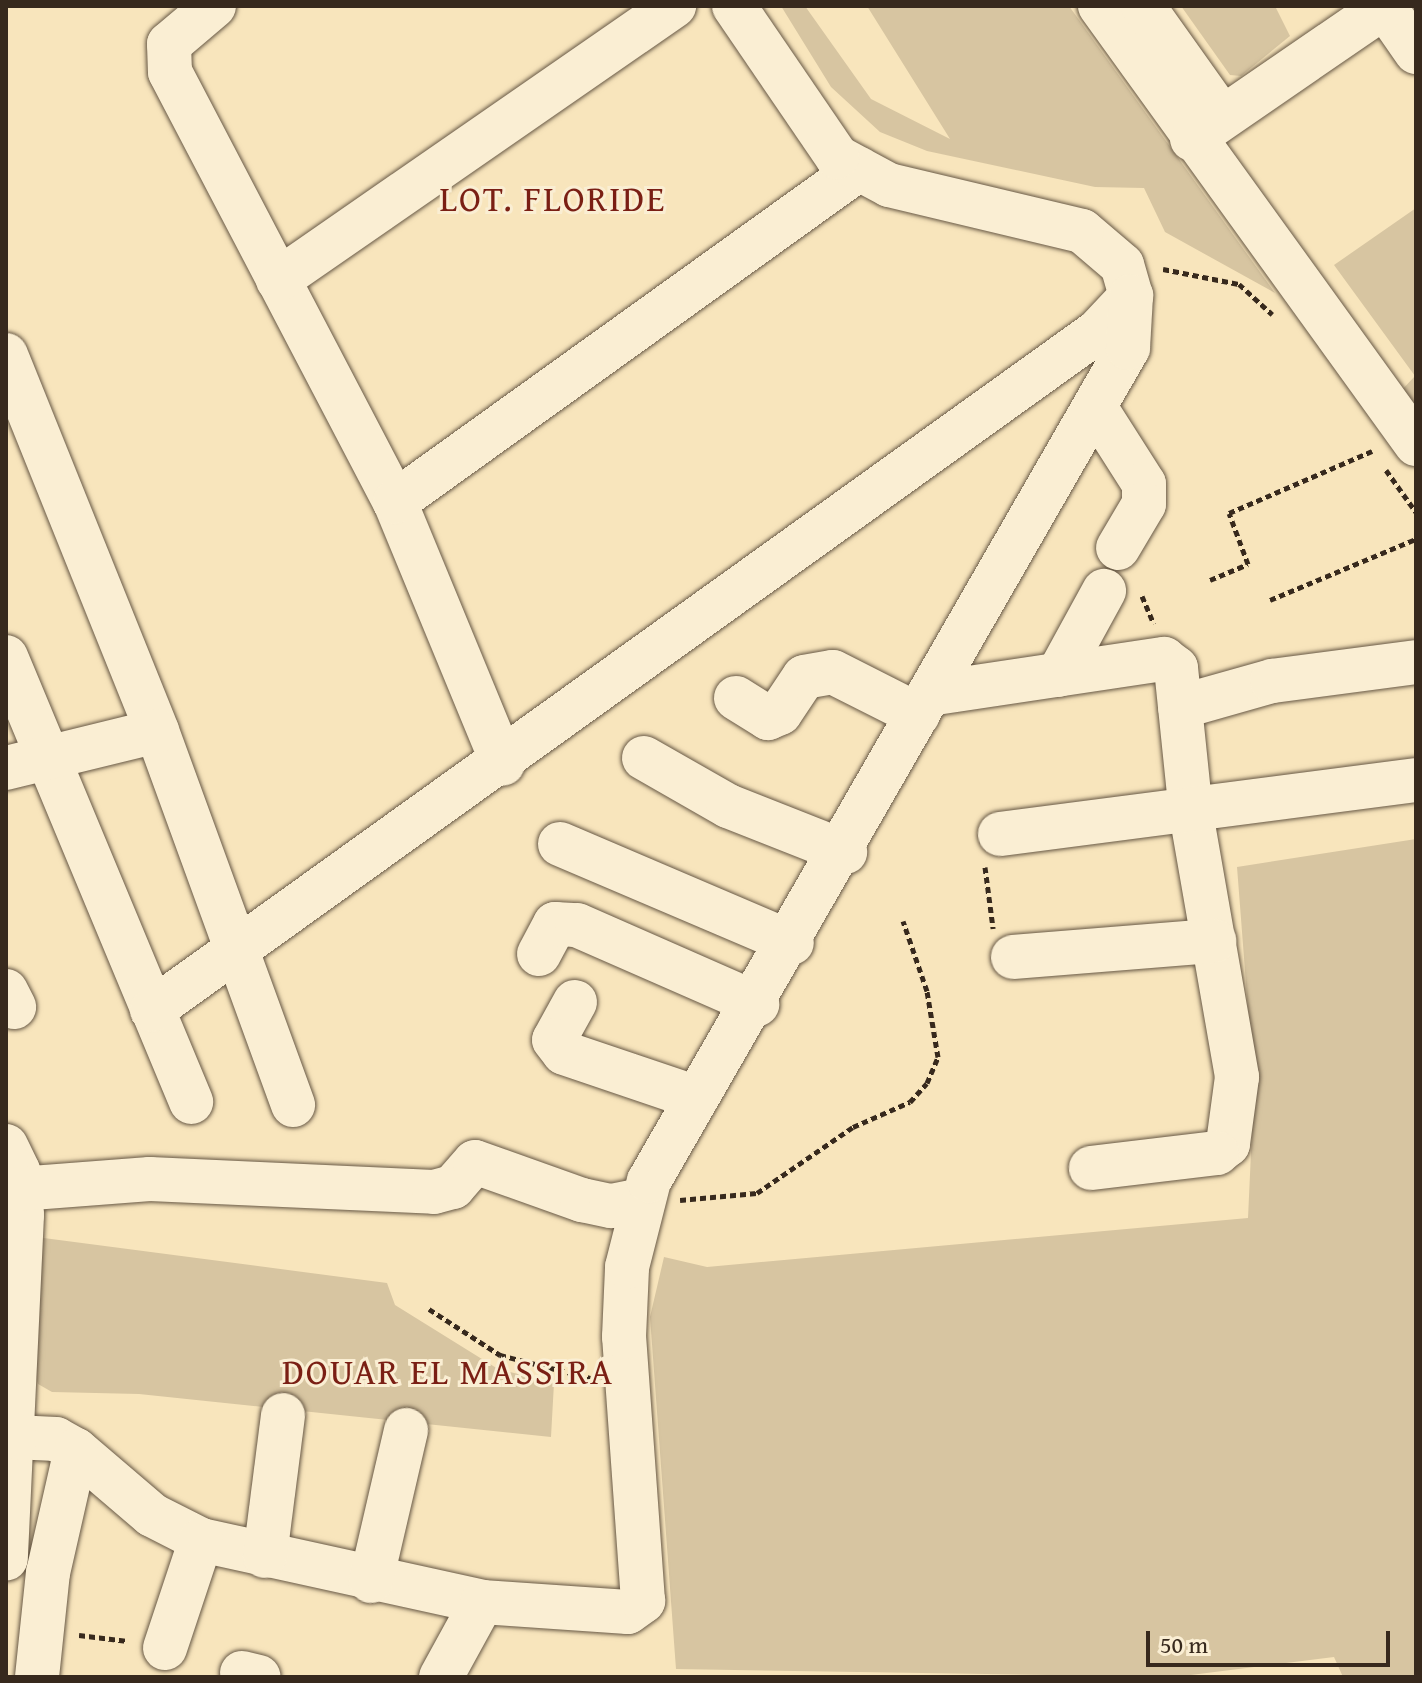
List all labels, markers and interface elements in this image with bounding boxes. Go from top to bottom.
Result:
district label: LOT. FLORIDE [440,176,666,220]
district label: DOUAR EL MASSIRA [282,1349,614,1393]
scale bar [1150,1615,1394,1665]
text: 50 m [1160,1627,1208,1662]

